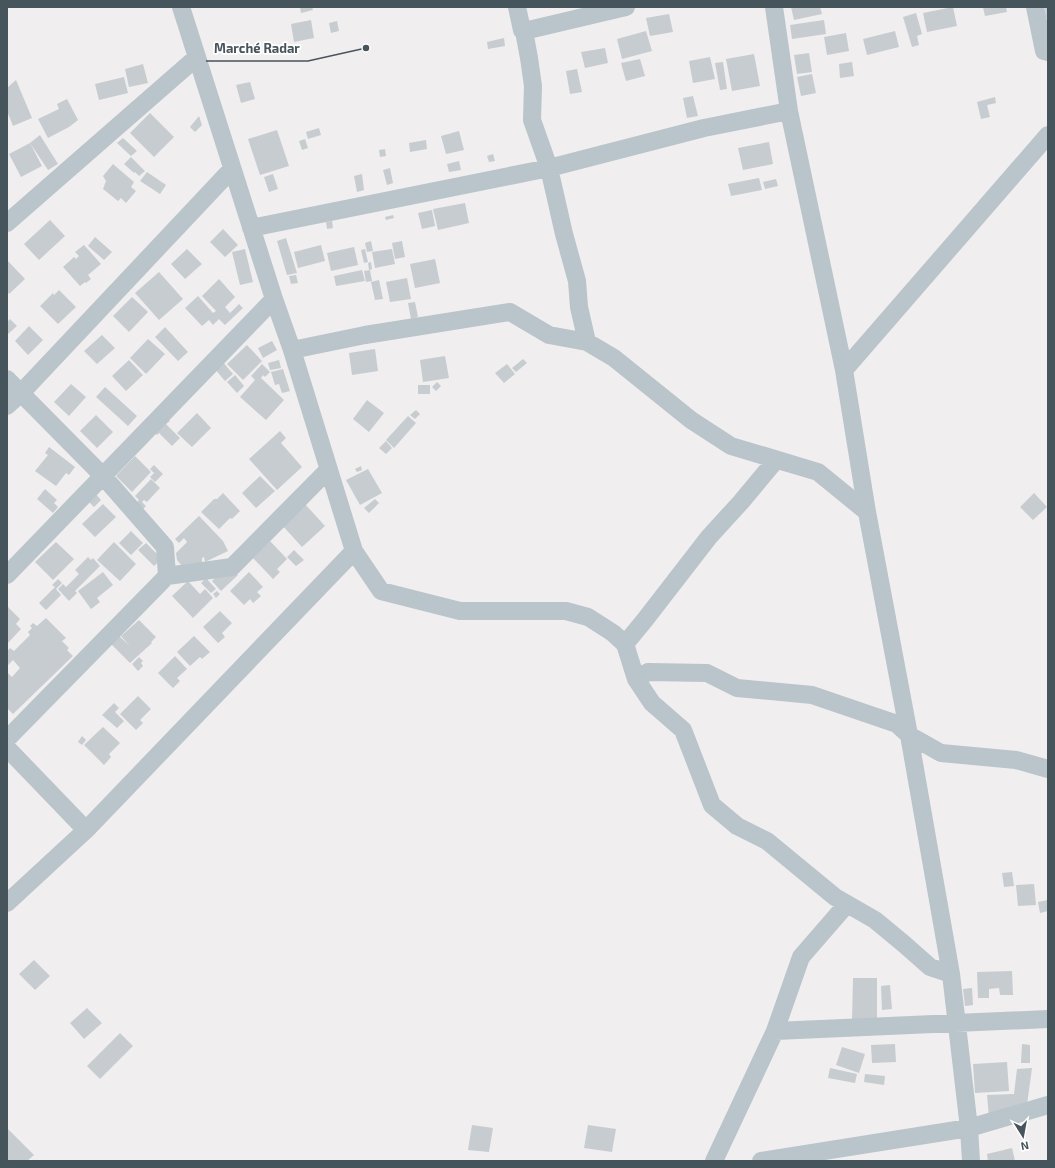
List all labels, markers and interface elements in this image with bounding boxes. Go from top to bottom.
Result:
callout: Marché Radar [206,36,308,61]
text: Marché Radar [214,40,300,56]
north arrow [1003,1116,1043,1156]
text: N [1020,1139,1030,1153]

